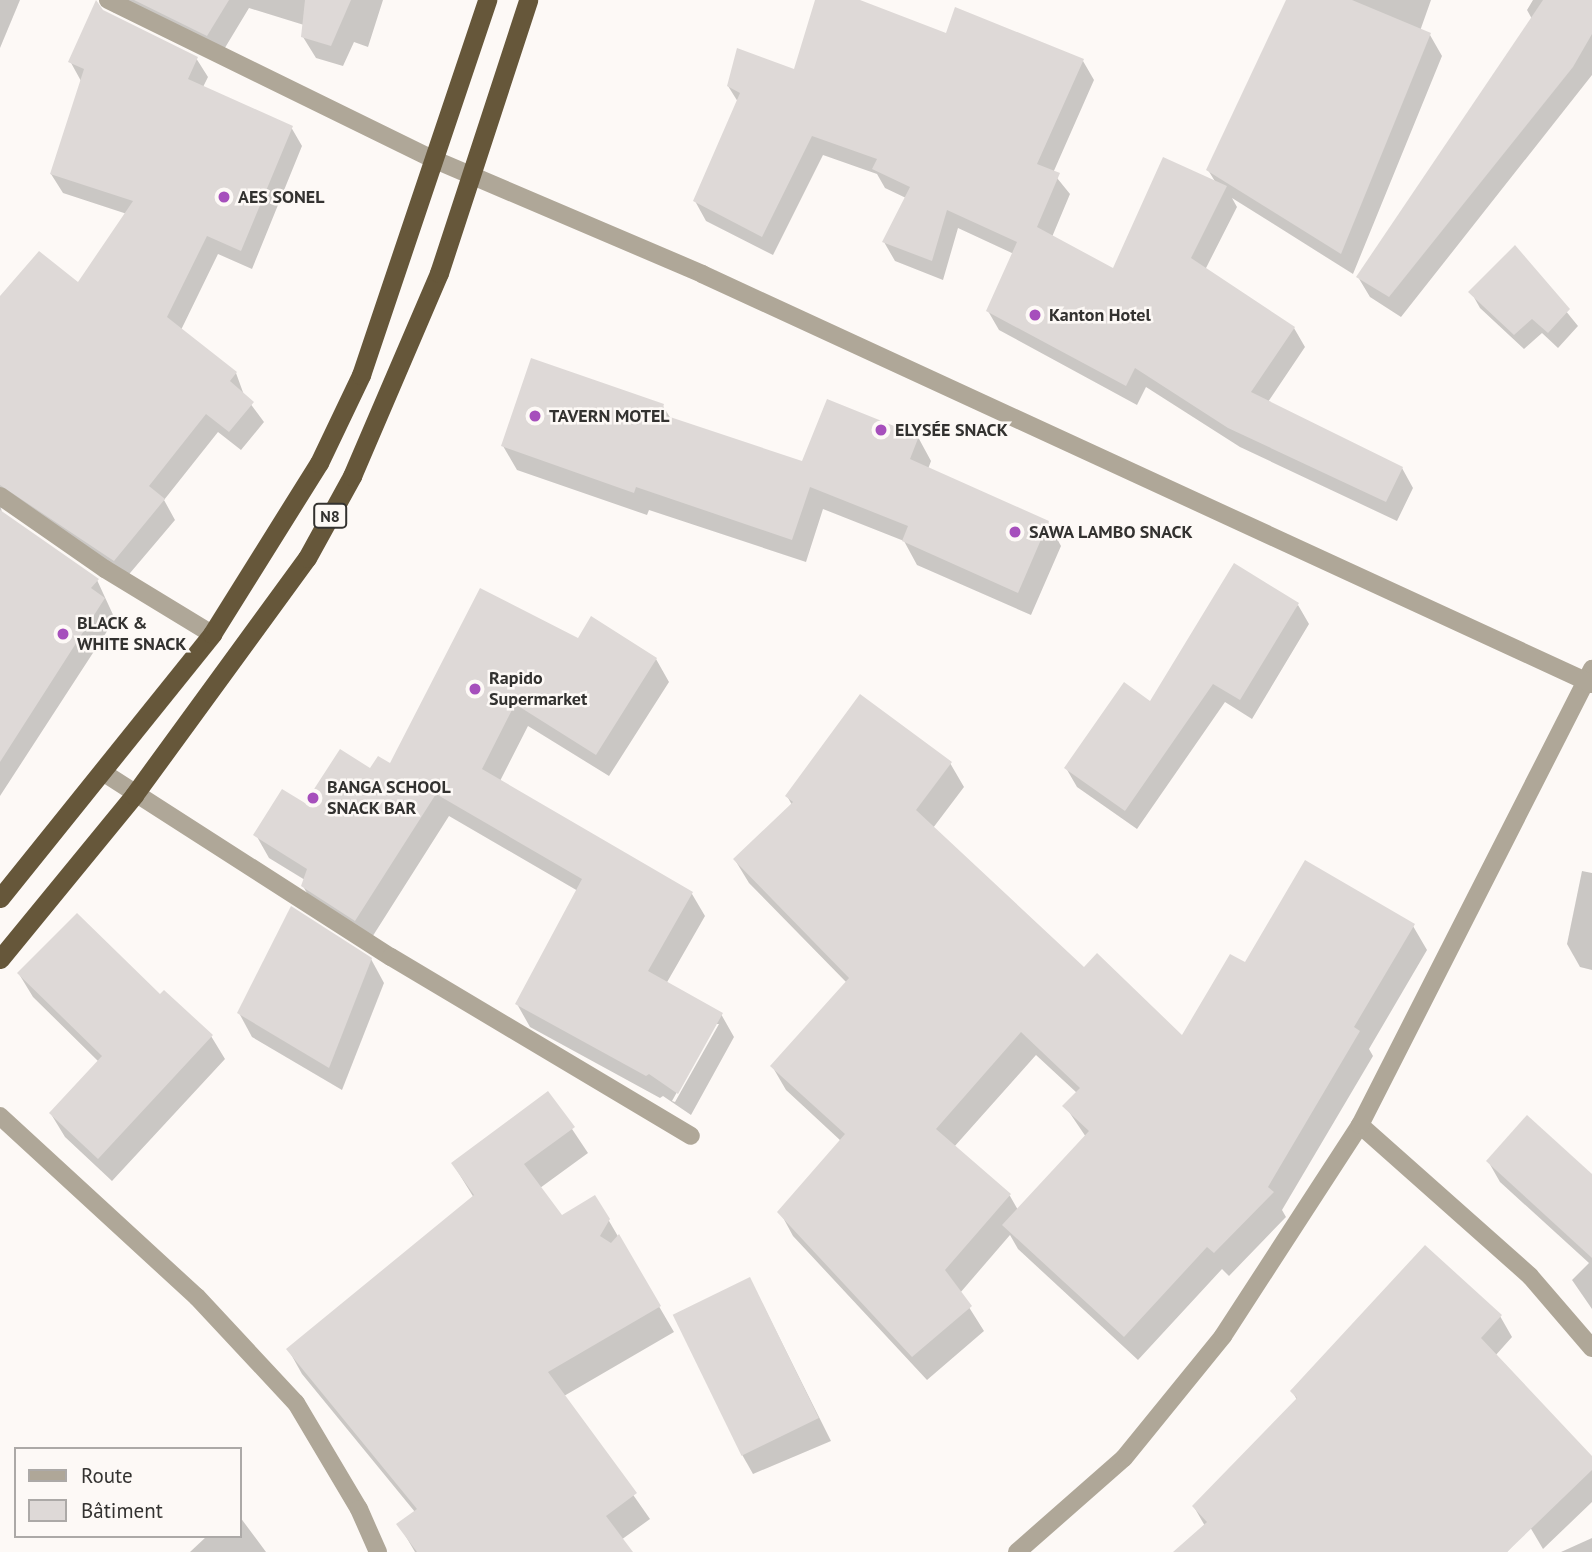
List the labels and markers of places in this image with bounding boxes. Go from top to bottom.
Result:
place label: AES SONEL [238,186,324,208]
marker: AES SONEL [216,189,232,205]
place label: Kanton Hotel [1049,304,1151,326]
marker: Kanton Hotel [1027,307,1043,323]
place label: TAVERN MOTEL [549,405,670,427]
marker: TAVERN MOTEL [527,408,543,424]
place label: ELYSÉE SNACK [895,419,1008,441]
marker: ELYSÉE SNACK [873,422,889,438]
place label: SAWA LAMBO SNACK [1029,521,1194,543]
marker: SAWA LAMBO SNACK [1007,524,1023,540]
place label: BLACK & WHITE SNACK [77,613,186,656]
marker: BLACK & WHITE SNACK [55,626,71,642]
place label: Rapido Supermarket [489,668,587,710]
marker: Rapido Supermarket [467,681,483,697]
place label: BANGA SCHOOL SNACK BAR [327,777,451,820]
marker: BANGA SCHOOL SNACK BAR [305,790,321,806]

